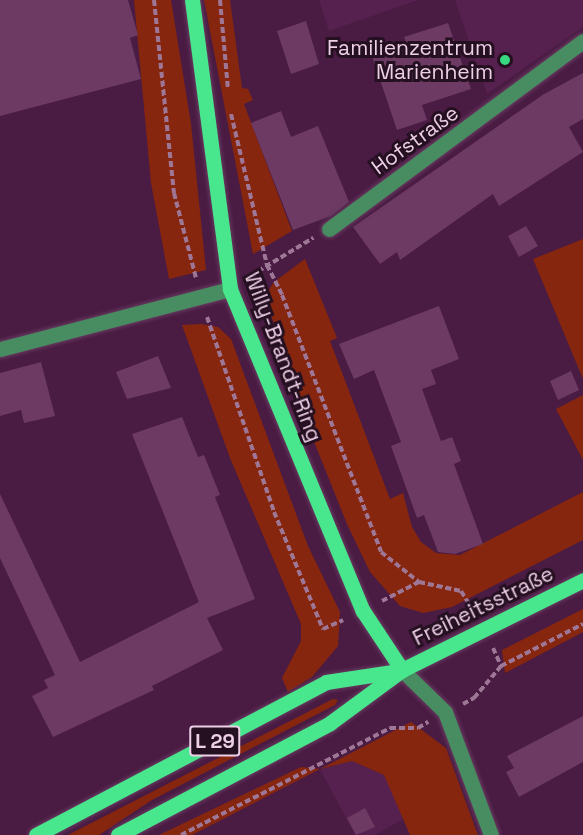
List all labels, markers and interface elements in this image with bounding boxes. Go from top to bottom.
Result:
place label: Familienzentrum Marienheim [327,35,493,85]
marker: Familienzentrum Marienheim [498,53,512,67]
street label: Hofstraße [367,100,463,180]
street label: Willy-Brandt-Ring [239,269,327,445]
street label: Freiheitsstraße [409,561,557,651]
road number: L 29 [188,724,242,758]

